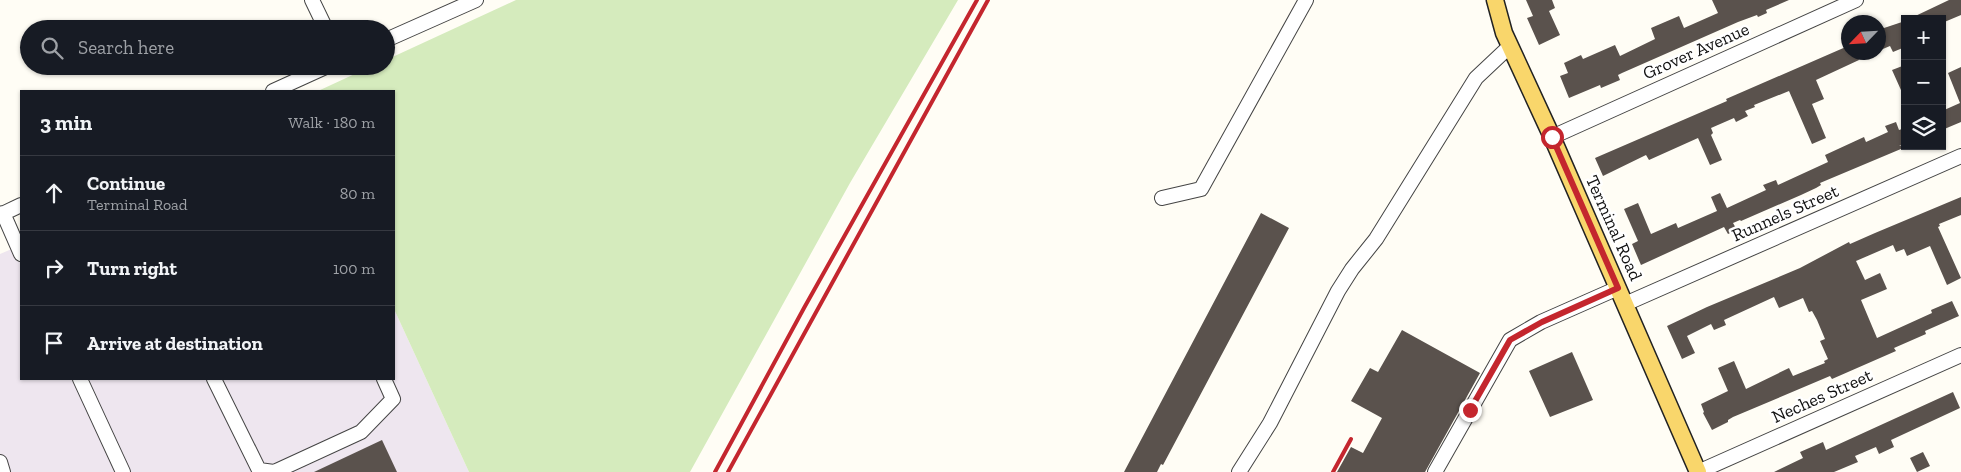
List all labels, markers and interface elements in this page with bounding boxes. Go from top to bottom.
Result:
north arrow [1841,15,1886,60]
map controls [1901,15,1946,150]
button: + [1901,15,1946,60]
street label: Grover Avenue [1639,18,1753,84]
search box [20,20,395,75]
icon: search [38,34,66,62]
text: Search here [78,36,174,59]
button: − [1901,60,1946,105]
button: layers [1901,105,1946,150]
text: 3 min [40,110,92,135]
text: Walk · 180 m [288,113,375,132]
route start [1541,126,1564,149]
text: Continue [87,172,165,195]
street label: Terminal Road [1581,172,1647,284]
icon: ahead [40,179,68,207]
street label: Runnels Street [1728,180,1842,246]
text: 80 m [340,184,375,203]
text: Terminal Road [87,195,188,214]
icon: right [40,254,68,282]
text: Turn right [87,257,177,280]
text: 100 m [333,259,375,278]
icon: arrive [40,329,68,357]
text: Arrive at destination [87,332,263,355]
street label: Neches Street [1768,364,1876,428]
route end [1459,399,1482,422]

